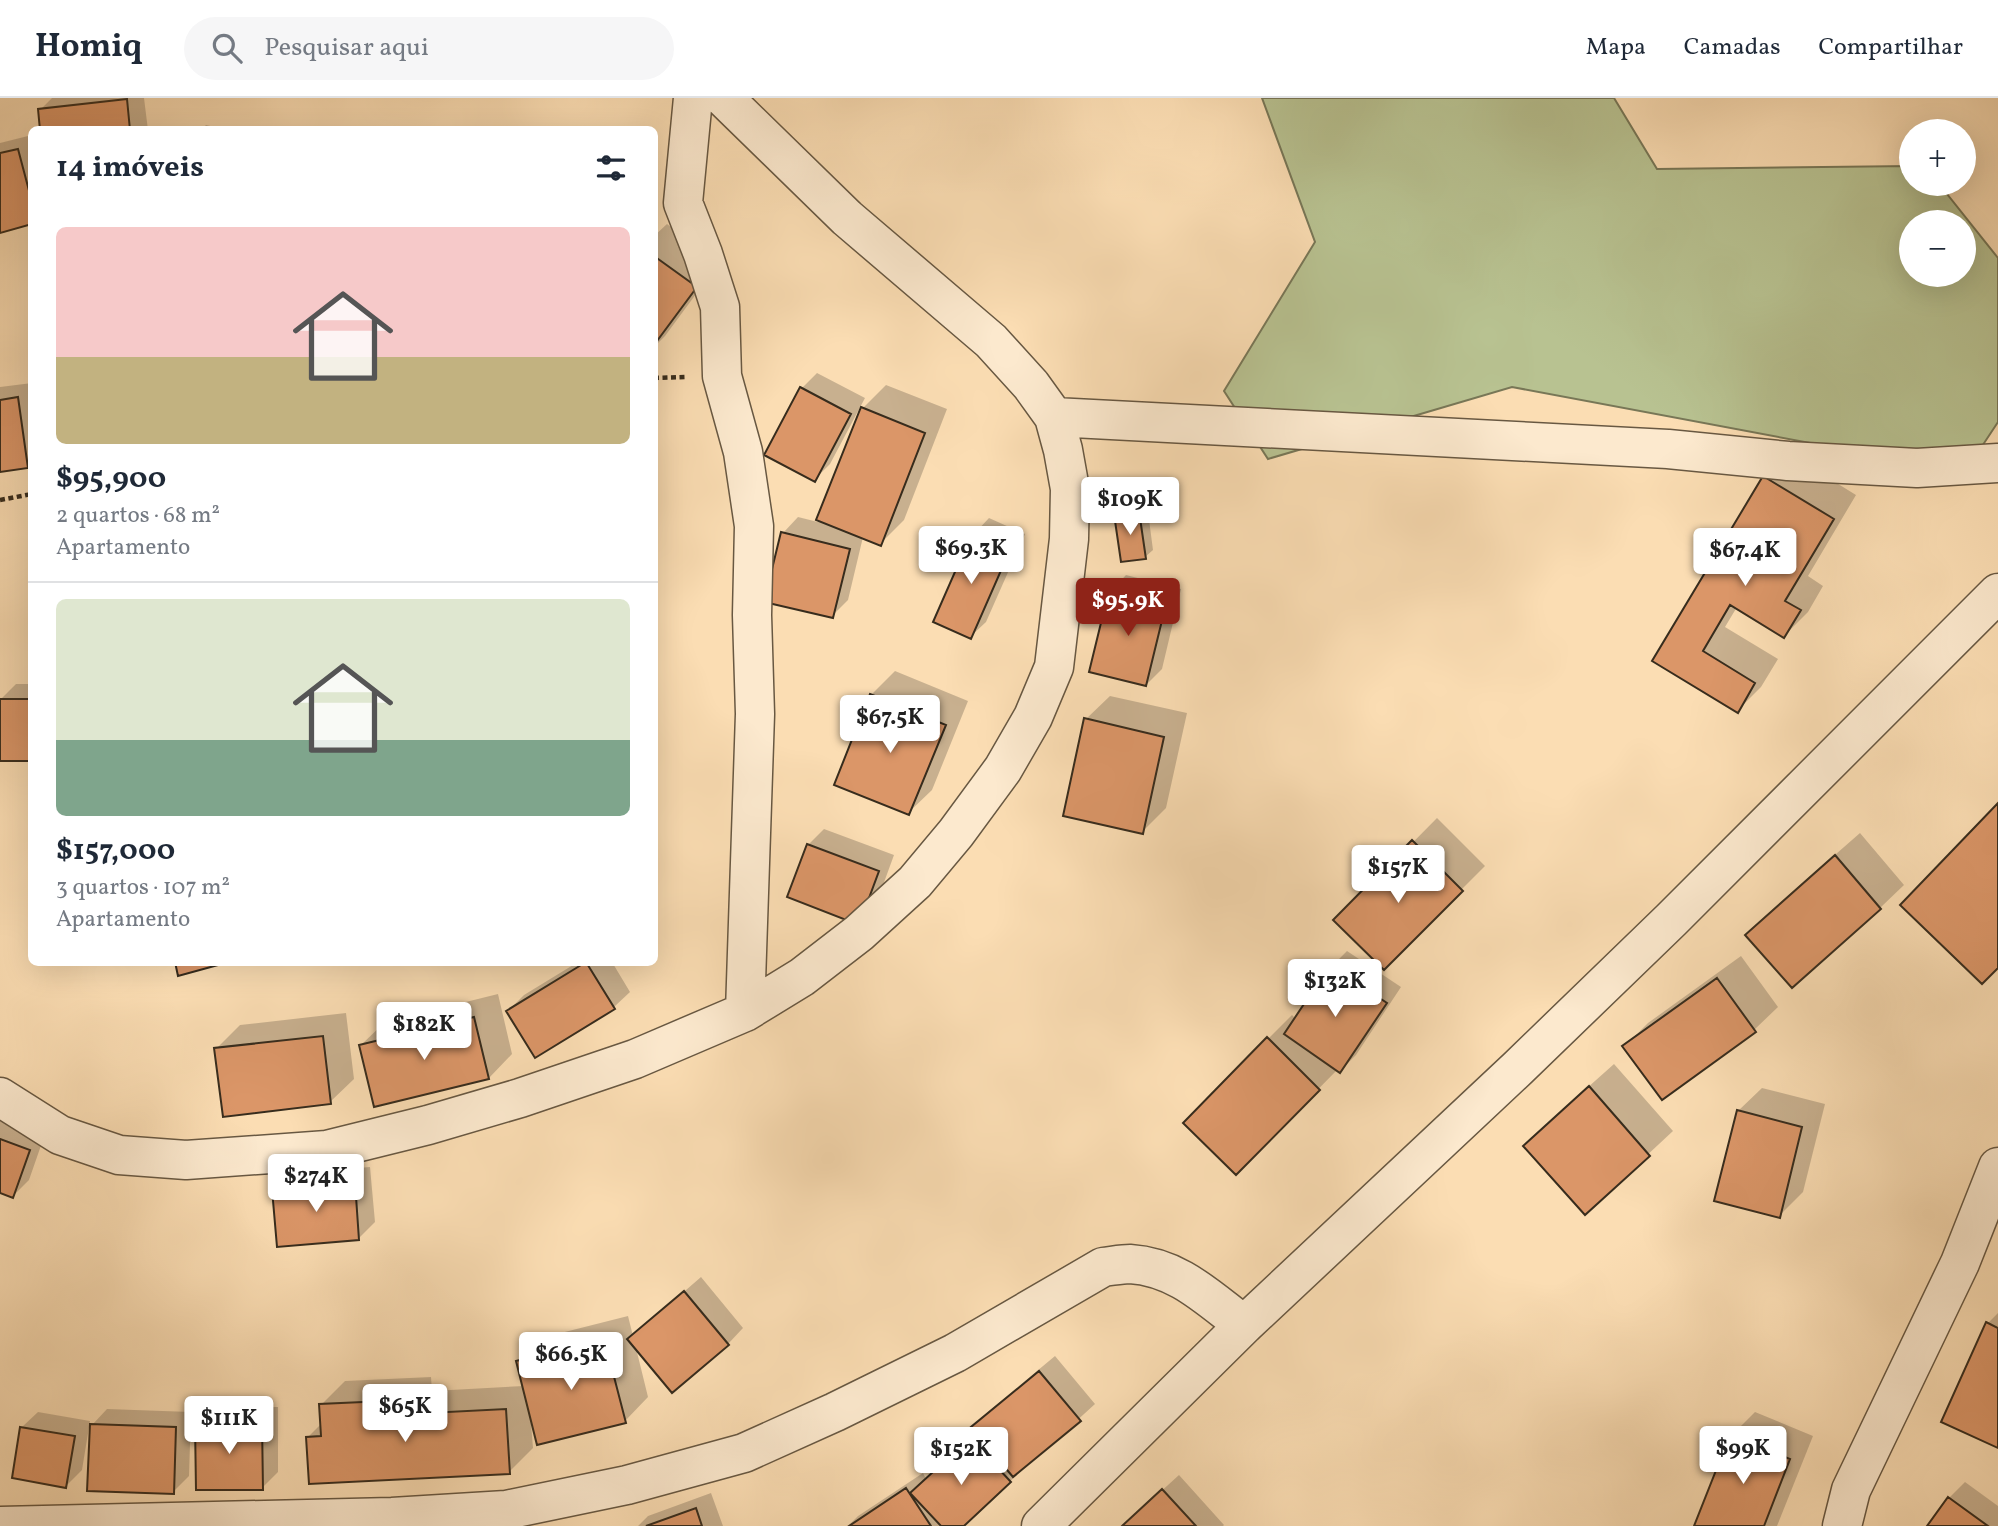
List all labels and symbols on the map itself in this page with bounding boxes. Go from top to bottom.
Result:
pin: $109K [1081,478,1179,537]
pin: $69.3K [914,526,1028,586]
pin: $67.4K [1688,528,1802,588]
pin: $95.9K [1071,578,1185,638]
pin: $67.5K [833,696,947,755]
pin: $157K [1349,846,1447,905]
pin: $132K [1286,960,1384,1019]
pin: $182K [375,1002,473,1062]
pin: $274K [267,1154,365,1214]
pin: $66.5K [514,1332,628,1392]
pin: $65K [364,1384,446,1444]
pin: $111K [180,1396,278,1456]
pin: $99K [1702,1426,1784,1486]
pin: $152K [912,1428,1010,1487]

